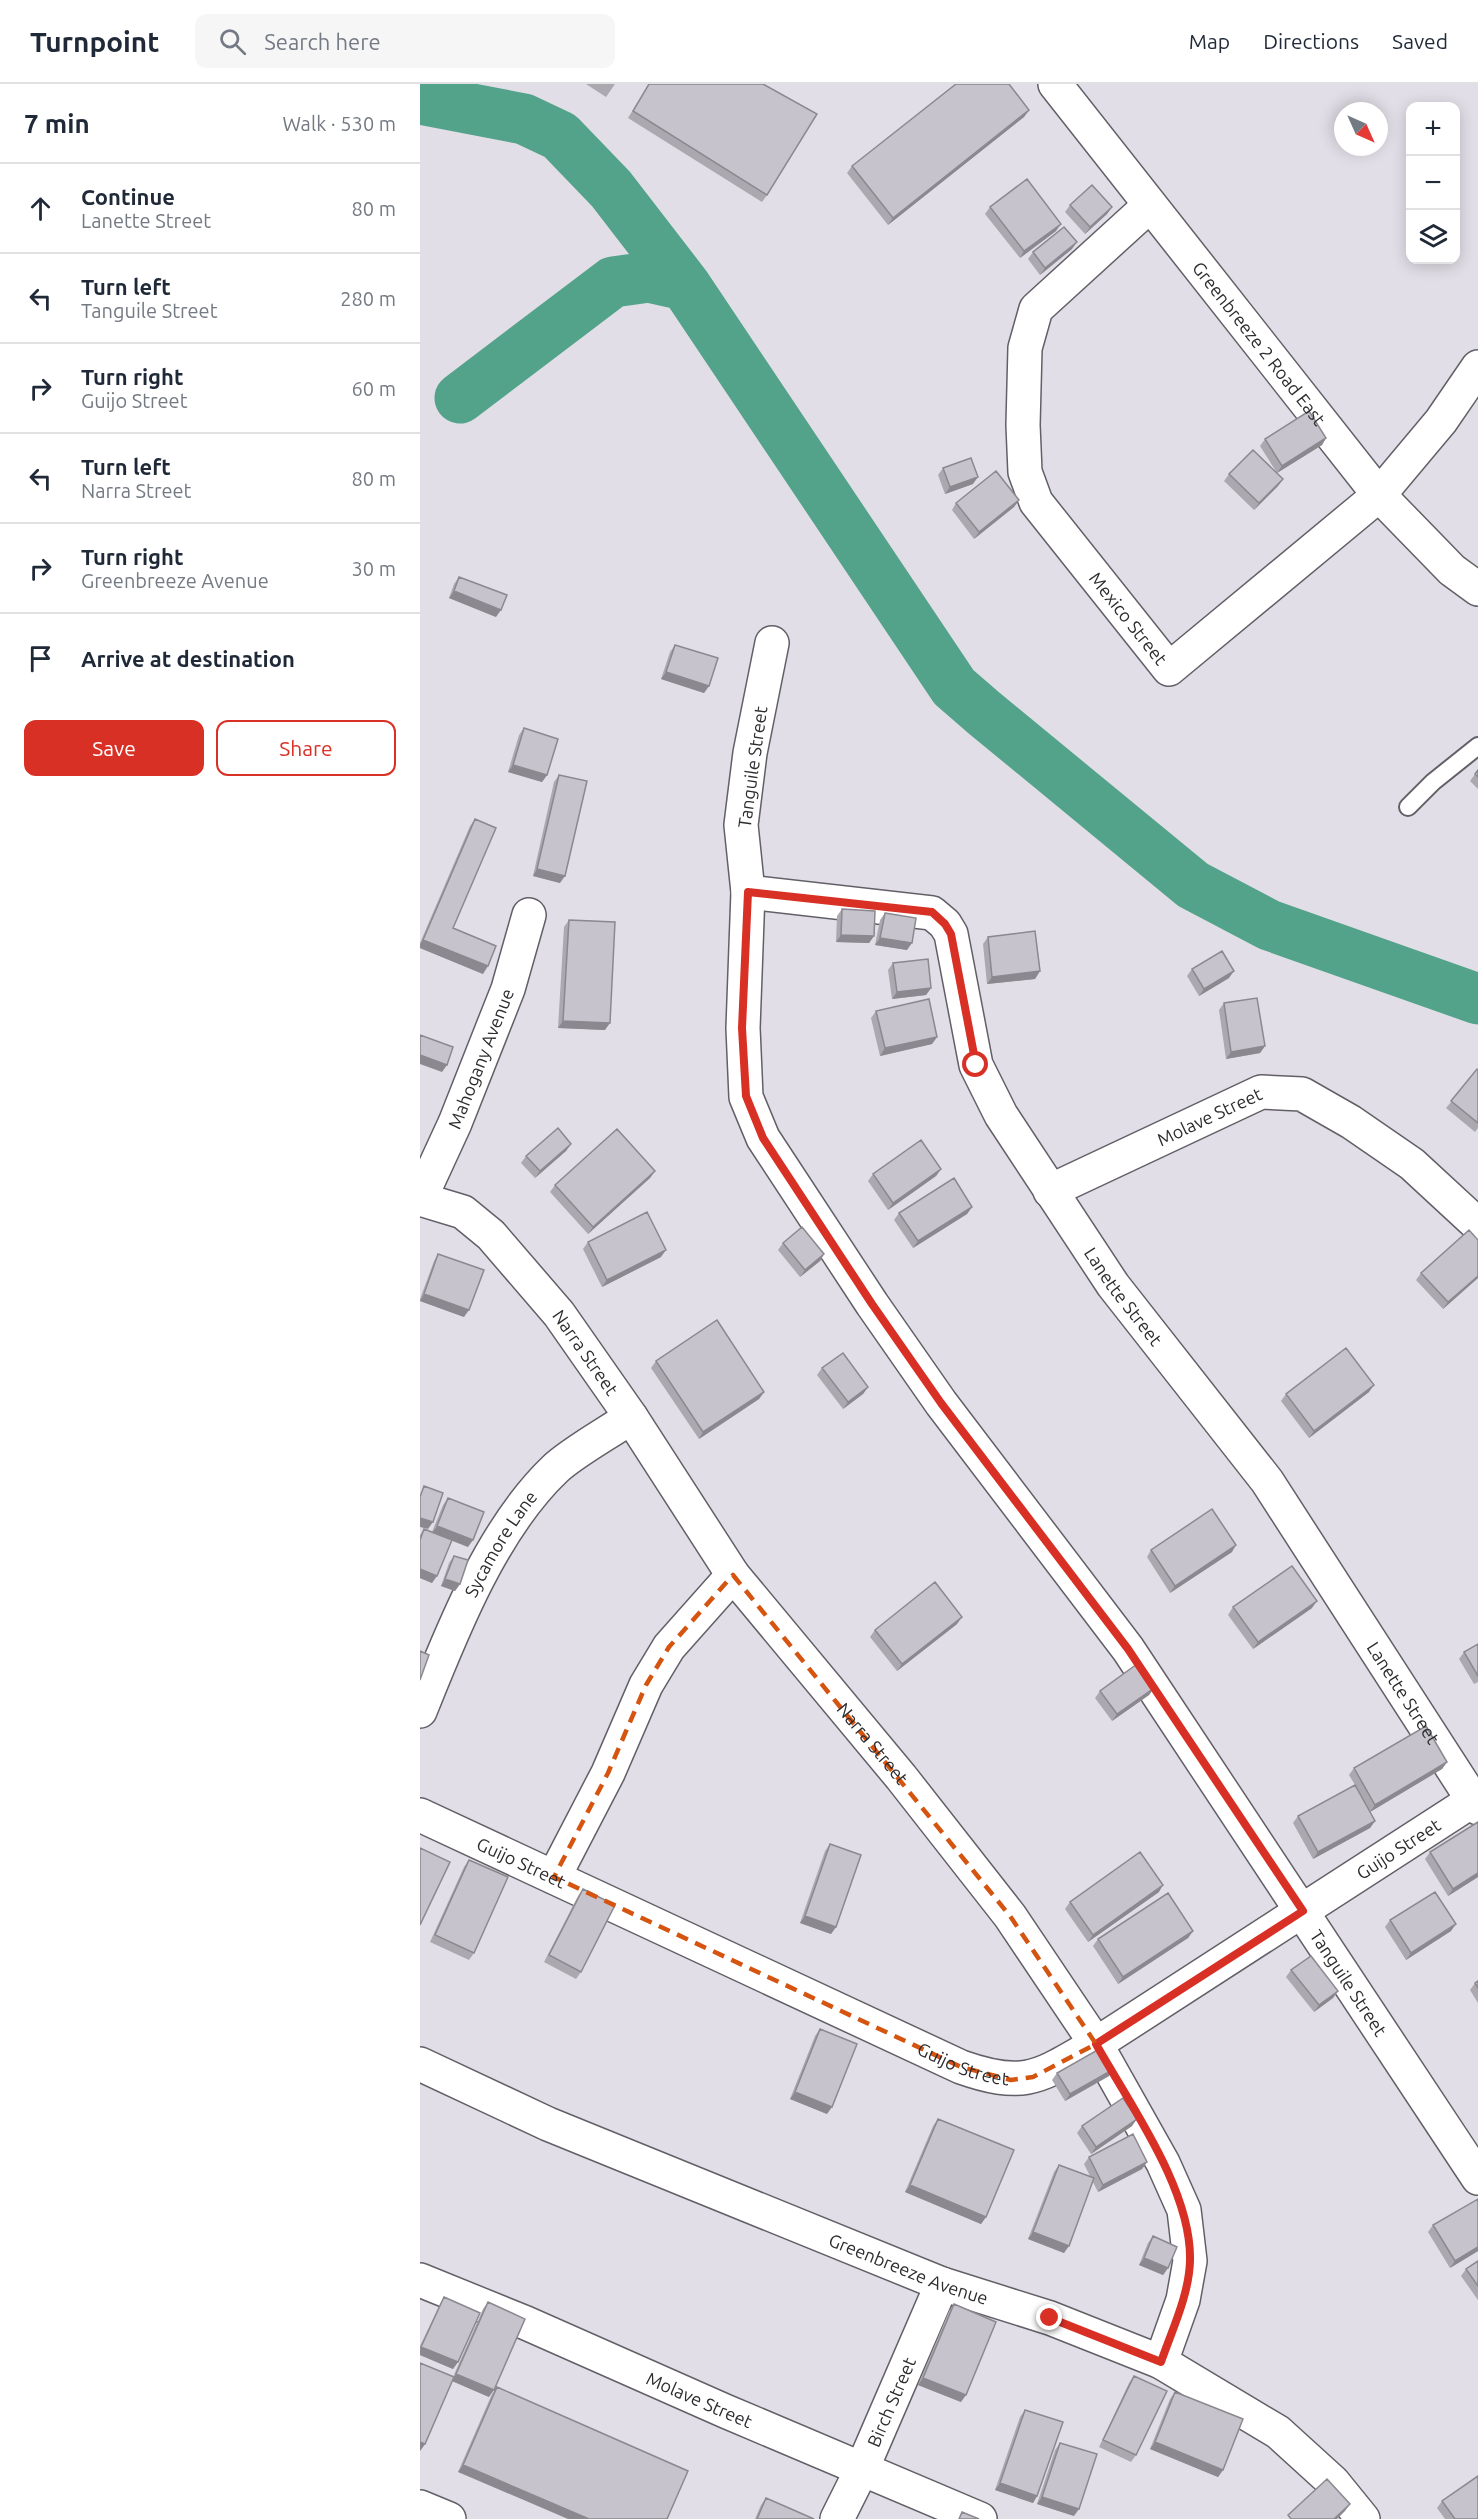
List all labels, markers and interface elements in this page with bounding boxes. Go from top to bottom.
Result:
search box [195,14,615,68]
icon: search [216,25,249,58]
text: Turnpoint [30,26,159,57]
text: Search here [264,29,381,54]
text: Map [1189,29,1230,53]
text: Directions [1263,29,1359,53]
text: Saved [1392,29,1448,53]
north arrow [1334,102,1388,156]
map controls [1406,102,1460,264]
button: + [1406,102,1460,156]
text: 7 min [24,109,90,138]
text: Walk · 530 m [283,112,396,135]
button: − [1406,156,1460,210]
text: Continue [81,184,175,209]
icon: ahead [24,192,57,225]
text: 80 m [352,197,396,220]
text: Lanette Street [81,209,211,232]
button: layers [1406,210,1460,264]
street label: Greenbreeze 2 Road East [1189,257,1330,429]
text: Turn left [81,274,171,299]
icon: left [24,282,57,315]
text: 280 m [340,287,396,310]
text: Tanguile Street [81,299,218,322]
text: Turn right [81,364,183,389]
icon: right [24,372,57,405]
text: 60 m [352,377,396,400]
text: Guijo Street [81,389,188,412]
text: Turn left [81,454,171,479]
icon: left [24,462,57,495]
text: 80 m [352,467,396,490]
text: Narra Street [81,479,191,502]
text: Turn right [81,544,183,569]
icon: right [24,552,57,585]
text: 30 m [352,557,396,580]
street label: Mexico Street [1086,568,1171,668]
text: Greenbreeze Avenue [81,569,269,592]
icon: arrive [24,642,57,675]
text: Arrive at destination [81,646,295,671]
street label: Tanguile Street [734,705,770,829]
button: Save [24,720,204,776]
button: Share [216,720,396,776]
street label: Mahogany Avenue [444,986,517,1131]
route start [962,1051,988,1077]
street label: Molave Street [1154,1083,1265,1149]
street label: Lanette Street [1081,1243,1166,1349]
street label: Narra Street [549,1306,622,1399]
street label: Sycamore Lane [460,1487,541,1600]
street label: Lanette Street [1363,1638,1444,1747]
street label: Narra Street [833,1699,912,1788]
street label: Guijo Street [1352,1814,1444,1883]
street label: Guijo Street [474,1833,569,1892]
street label: Tanguile Street [1307,1926,1391,2039]
street label: Guijo Street [914,2038,1010,2088]
street label: Greenbreeze Avenue [826,2229,991,2308]
route end [1036,2304,1062,2330]
street label: Birch Street [863,2354,919,2450]
street label: Molave Street [644,2368,755,2431]

